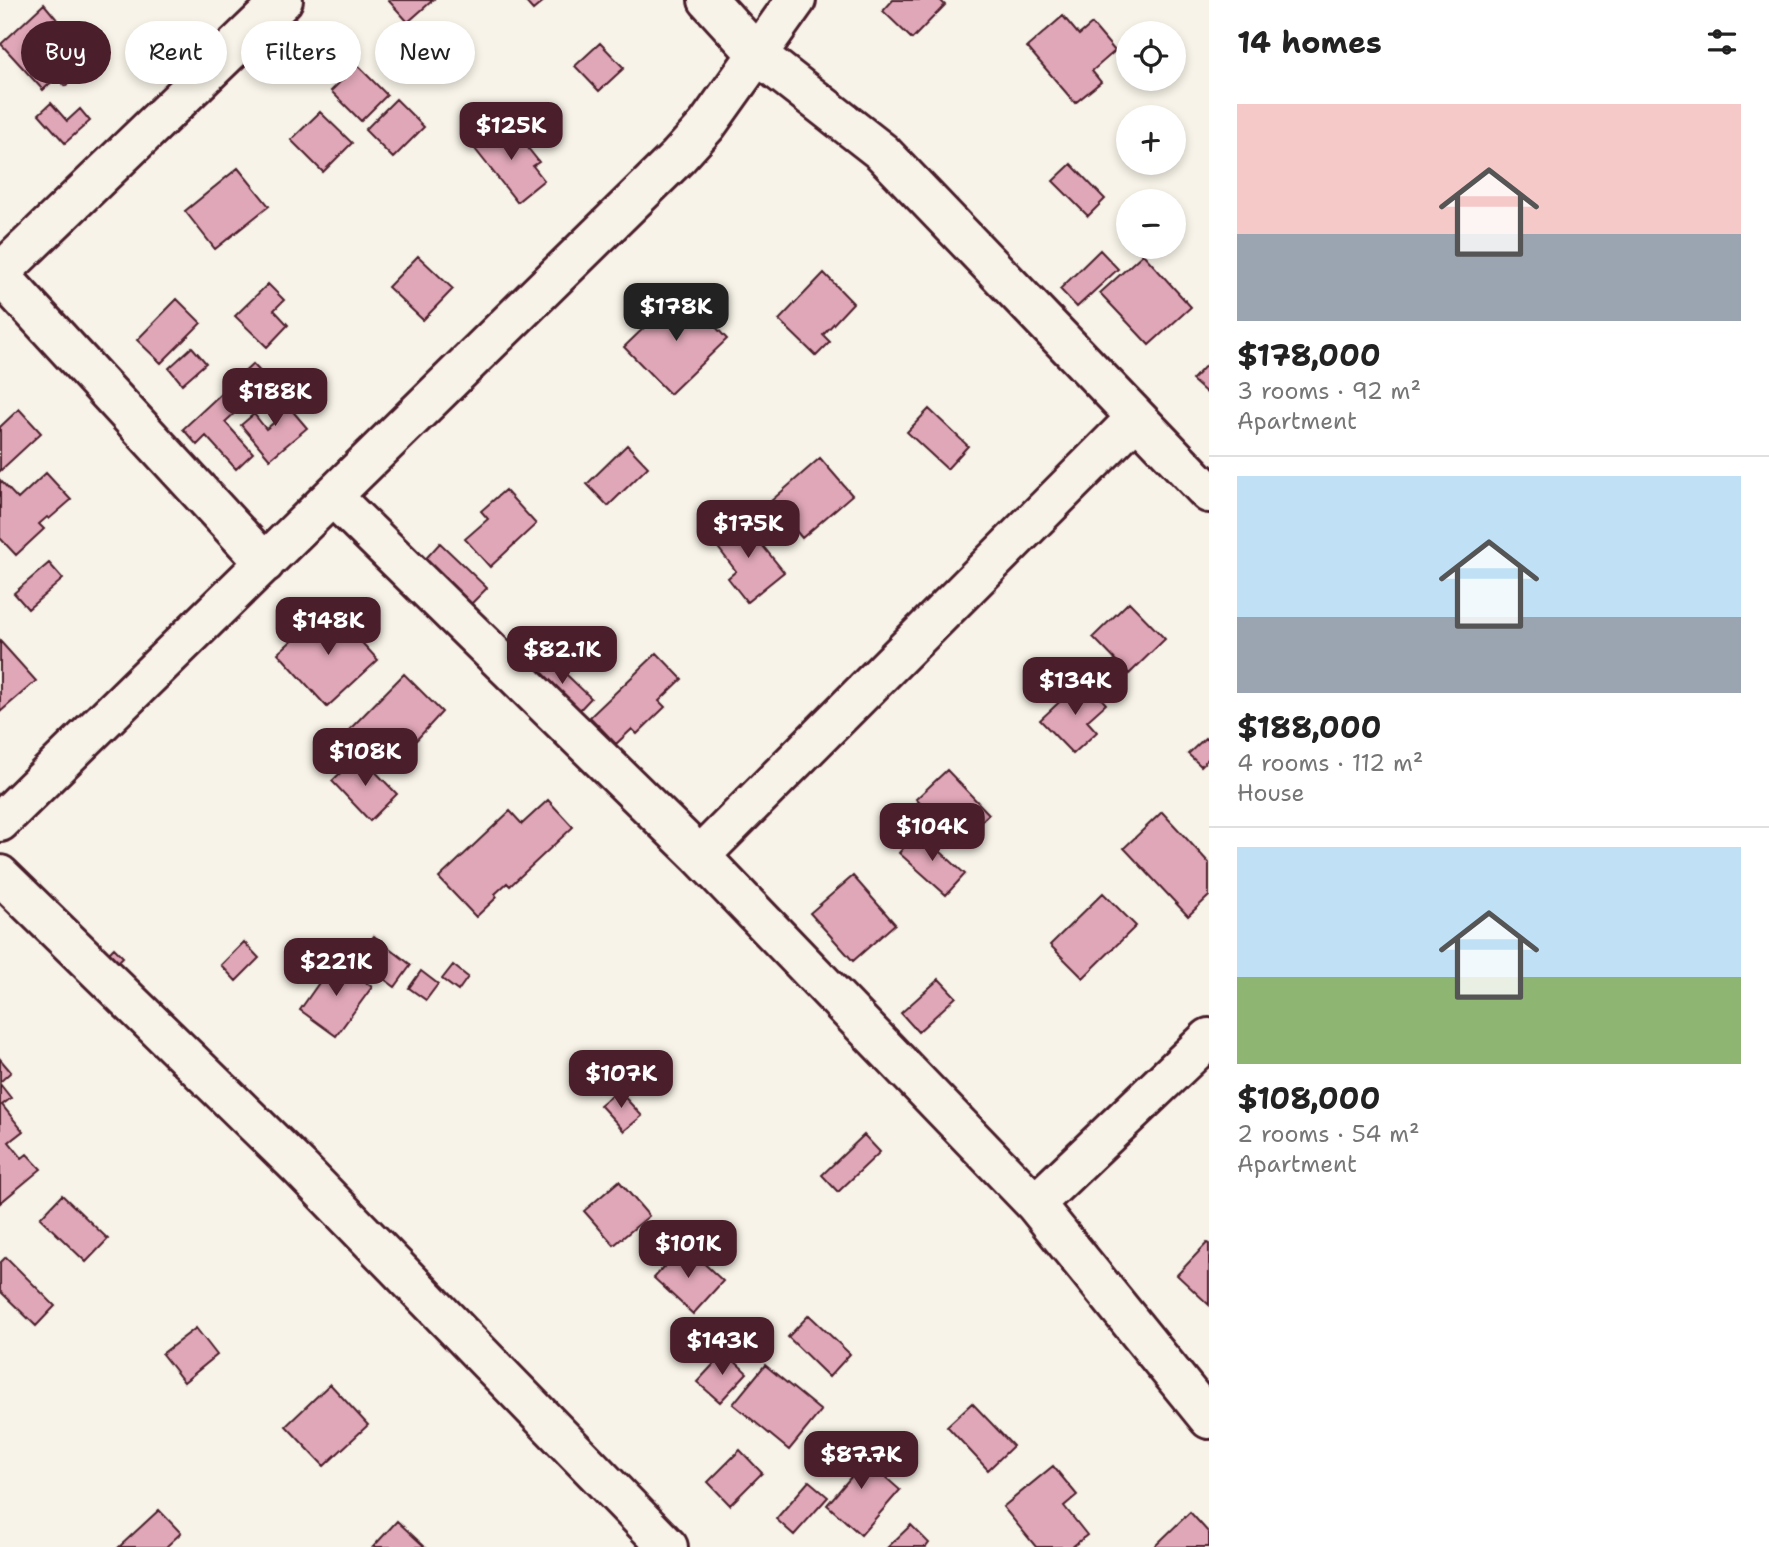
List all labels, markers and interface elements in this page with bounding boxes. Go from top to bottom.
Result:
chip: Buy [21,21,111,84]
chip: Rent [125,21,227,84]
chip: Filters [241,21,361,84]
chip: New [375,21,475,84]
map controls [1116,21,1186,259]
button: locate [1116,21,1186,91]
text: 14 homes [1237,22,1382,63]
icon: filters [1703,23,1741,61]
pin: $125K [462,102,560,162]
button: + [1116,105,1186,175]
text: $125K [476,110,546,140]
icon: home [1426,149,1552,275]
button: − [1116,189,1186,259]
pin: $178K [627,284,725,343]
text: $178K [640,291,712,321]
text: $178,000 [1237,335,1381,376]
pin: $188K [226,368,324,428]
text: $188K [238,376,312,406]
text: 3 rooms · 92 m² [1237,376,1421,406]
text: Apartment [1237,406,1357,436]
pin: $175K [699,500,797,560]
text: $175K [713,508,783,538]
icon: home [1426,521,1552,647]
pin: $148K [279,598,377,657]
text: $148K [292,605,364,635]
pin: $82.1K [505,626,619,686]
text: $82.1K [523,634,601,664]
pin: $134K [1026,658,1124,717]
text: $134K [1039,665,1111,695]
text: $188,000 [1237,707,1382,748]
pin: $108K [316,728,414,788]
text: $108K [329,736,401,766]
text: 4 rooms · 112 m² [1237,748,1423,778]
text: House [1237,778,1305,808]
pin: $104K [883,804,981,863]
text: $104K [896,811,968,841]
icon: home [1426,892,1552,1018]
pin: $221K [287,939,385,998]
text: $221K [300,946,372,976]
pin: $107K [572,1050,670,1110]
text: $107K [585,1058,657,1088]
text: $108,000 [1237,1078,1381,1119]
text: 2 rooms · 54 m² [1237,1119,1420,1149]
text: Apartment [1237,1149,1357,1179]
pin: $101K [639,1220,737,1280]
text: $101K [655,1228,721,1258]
pin: $143K [673,1318,771,1377]
text: $143K [686,1325,758,1355]
pin: $87.7K [804,1432,918,1491]
text: $87.7K [820,1439,902,1469]

